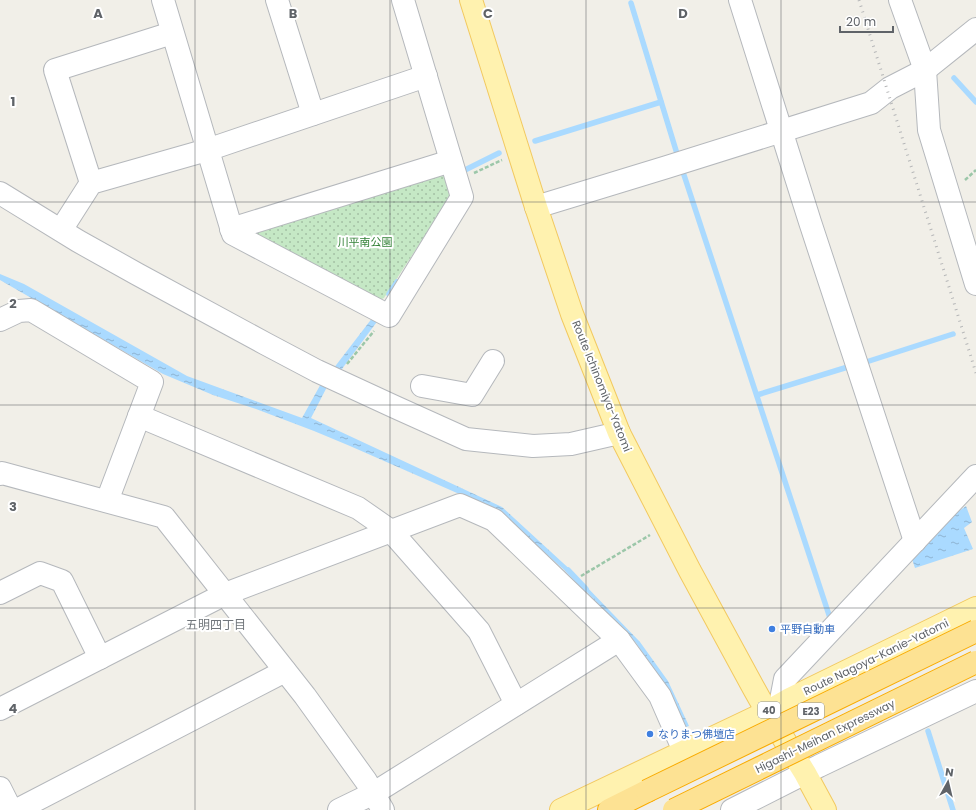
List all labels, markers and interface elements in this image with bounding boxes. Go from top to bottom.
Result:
text: A [93,4,103,23]
text: B [289,4,298,23]
text: C [483,4,493,23]
text: D [678,4,688,23]
scale bar [840,8,893,34]
text: 20 m [846,13,876,30]
text: 1 [11,92,15,111]
park label: 川平南公園 [338,234,393,250]
text: 2 [9,294,17,313]
street label: Route Ichinomiya-Yatomi [568,318,636,454]
text: 3 [9,497,17,516]
street label: Route Nagoya-Kanie-Yatomi [801,615,951,699]
district label: 五明四丁目 [186,616,246,633]
place label: 平野自動車 [780,621,835,637]
marker: 平野自動車 [767,624,777,634]
street label: Higashi-Meihan Expressway [752,695,898,777]
text: 4 [9,699,18,718]
road number: 40 [758,702,780,718]
road number: E23 [798,703,824,719]
place label: なりまつ佛壇店 [658,726,735,742]
marker: なりまつ佛壇店 [645,729,655,739]
north arrow [928,762,968,802]
text: N [944,764,955,781]

